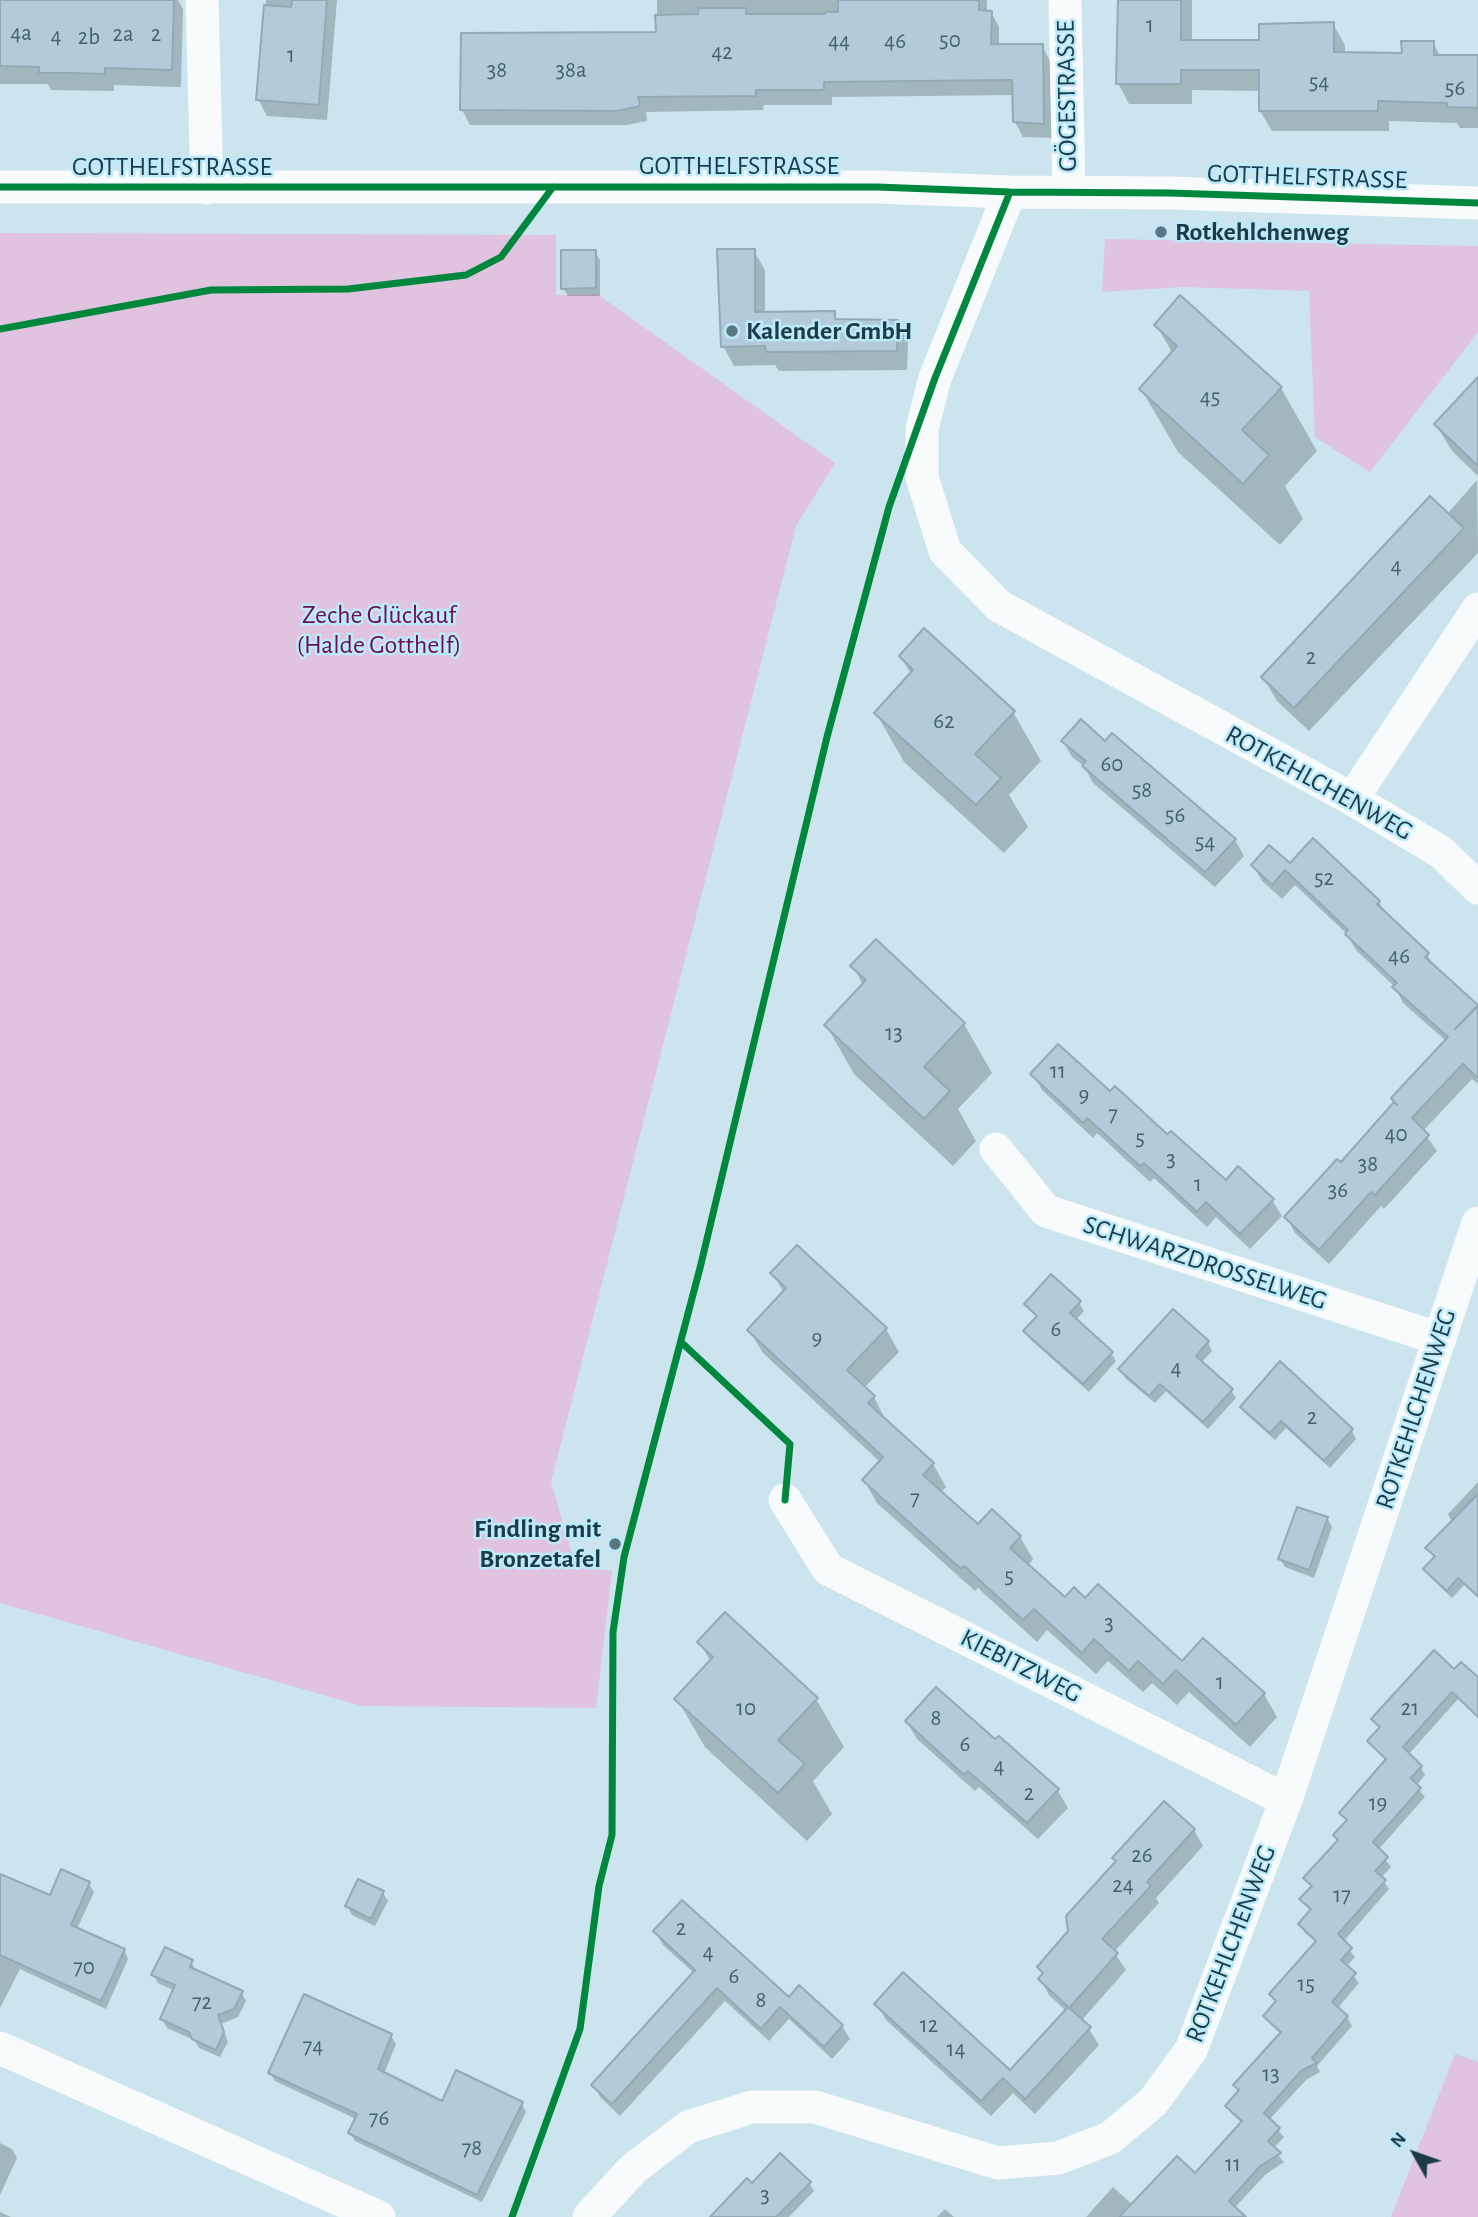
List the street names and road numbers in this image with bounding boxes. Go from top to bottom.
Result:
street label: GÖGESTRASSE [1050,20,1084,172]
street label: GOTTHELFSTRASSE [639,150,839,182]
street label: GOTTHELFSTRASSE [72,151,272,183]
street label: GOTTHELFSTRASSE [1206,158,1408,196]
street label: ROTKEHLCHENWEG [1220,719,1418,847]
street label: SCHWARZDROSSELWEG [1079,1209,1331,1317]
street label: ROTKEHLCHENWEG [1369,1305,1463,1513]
street label: KIEBITZWEG [955,1622,1087,1710]
street label: ROTKEHLCHENWEG [1179,1841,1283,2047]

